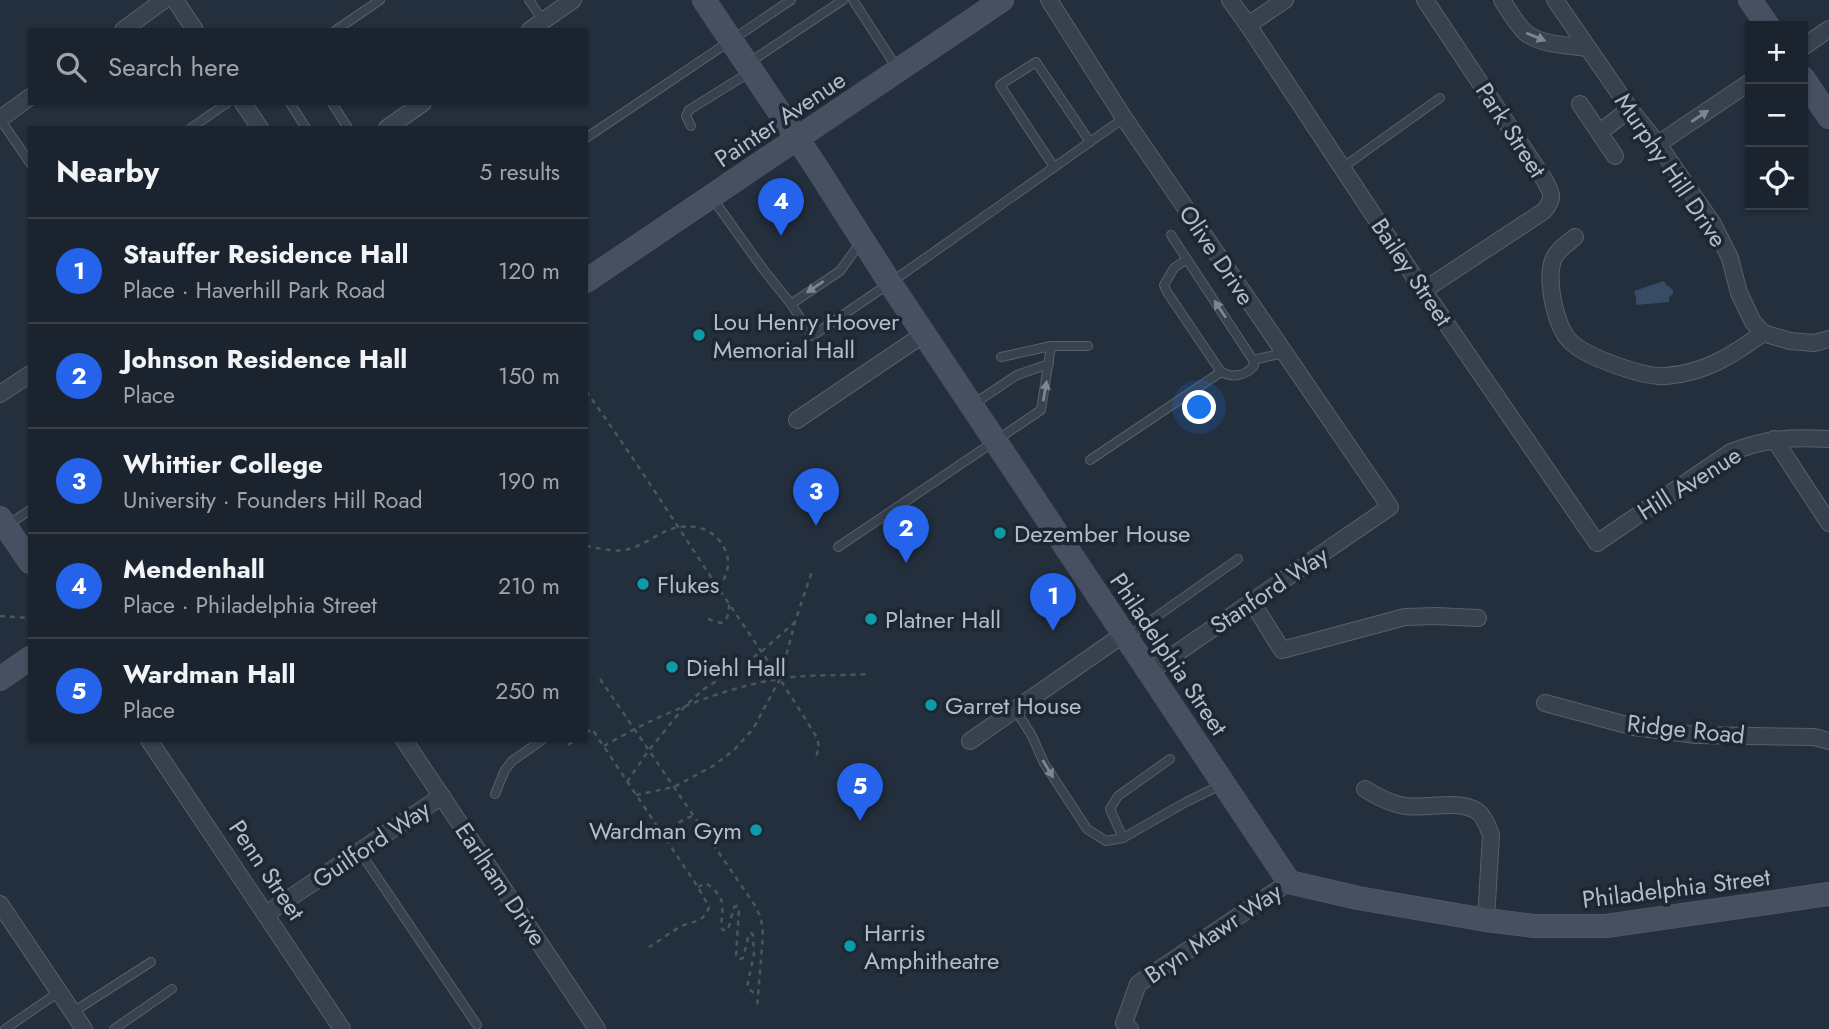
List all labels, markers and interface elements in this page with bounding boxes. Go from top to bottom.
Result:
map controls [1745,21,1808,210]
button: + [1745,21,1808,84]
search box [28,28,588,105]
one-way arrow [1526,31,1547,42]
icon: search [52,48,90,86]
text: Search here [108,48,240,86]
street label: Painter Avenue [708,62,852,176]
street label: Park Street [1467,76,1555,185]
button: − [1745,84,1808,147]
street label: Murphy Hill Drive [1606,86,1736,254]
one-way arrow [1691,109,1709,123]
button: locate [1745,147,1808,210]
text: Nearby [56,150,159,193]
text: 5 results [479,155,560,189]
pin: 4 [758,178,804,236]
street label: Olive Drive [1171,198,1263,312]
street label: Bailey Street [1363,211,1461,333]
text: Stauffer Residence Hall [123,235,408,273]
text: 1 [73,254,85,288]
text: 120 m [498,254,560,288]
text: Place · Haverhill Park Road [123,273,385,307]
one-way arrow [805,281,825,294]
one-way arrow [1214,300,1227,319]
place label: Lou Henry Hoover Memorial Hall [713,304,900,367]
marker: Lou Henry Hoover Memorial Hall [691,327,707,343]
text: Johnson Residence Hall [123,340,407,378]
text: 2 [71,359,87,393]
text: 150 m [498,359,560,393]
text: Place [123,378,175,412]
one-way arrow [1040,379,1051,401]
your location [1182,390,1216,424]
street label: Hill Avenue [1630,437,1748,529]
text: Whittier College [123,445,323,483]
text: 3 [72,464,86,498]
text: 190 m [498,464,560,498]
pin: 3 [793,468,839,526]
text: University · Founders Hill Road [123,483,423,517]
pin: 2 [883,505,929,563]
place label: Dezember House [1014,516,1190,551]
marker: Dezember House [992,525,1008,541]
street label: Stanford Way [1203,537,1335,642]
text: Mendenhall [123,550,265,588]
street label: Philadelphia Street [1102,566,1237,742]
place label: Flukes [657,567,719,602]
text: 4 [71,569,87,603]
text: 210 m [498,569,560,603]
pin: 1 [1030,573,1076,631]
marker: Flukes [635,576,651,592]
text: Place · Philadelphia Street [123,588,377,622]
place label: Platner Hall [885,602,1001,637]
marker: Platner Hall [863,611,879,627]
place label: Diehl Hall [686,650,786,685]
text: Wardman Hall [123,655,295,693]
marker: Diehl Hall [664,659,680,675]
text: 5 [72,674,86,708]
text: 250 m [495,674,560,708]
place label: Garret House [945,688,1081,723]
text: Place [123,693,175,727]
marker: Garret House [923,697,939,713]
street label: Ridge Road [1625,705,1747,753]
one-way arrow [1042,759,1055,778]
pin: 5 [837,763,883,821]
street label: Guilford Way [305,791,437,896]
street label: Penn Street [220,813,314,927]
place label: Wardman Gym [589,813,742,848]
street label: Earlham Drive [447,815,555,953]
marker: Wardman Gym [748,822,764,838]
street label: Philadelphia Street [1580,859,1772,917]
street label: Bryn Mawr Way [1137,874,1289,992]
place label: Harris Amphitheatre [864,915,999,978]
marker: Harris Amphitheatre [842,938,858,954]

